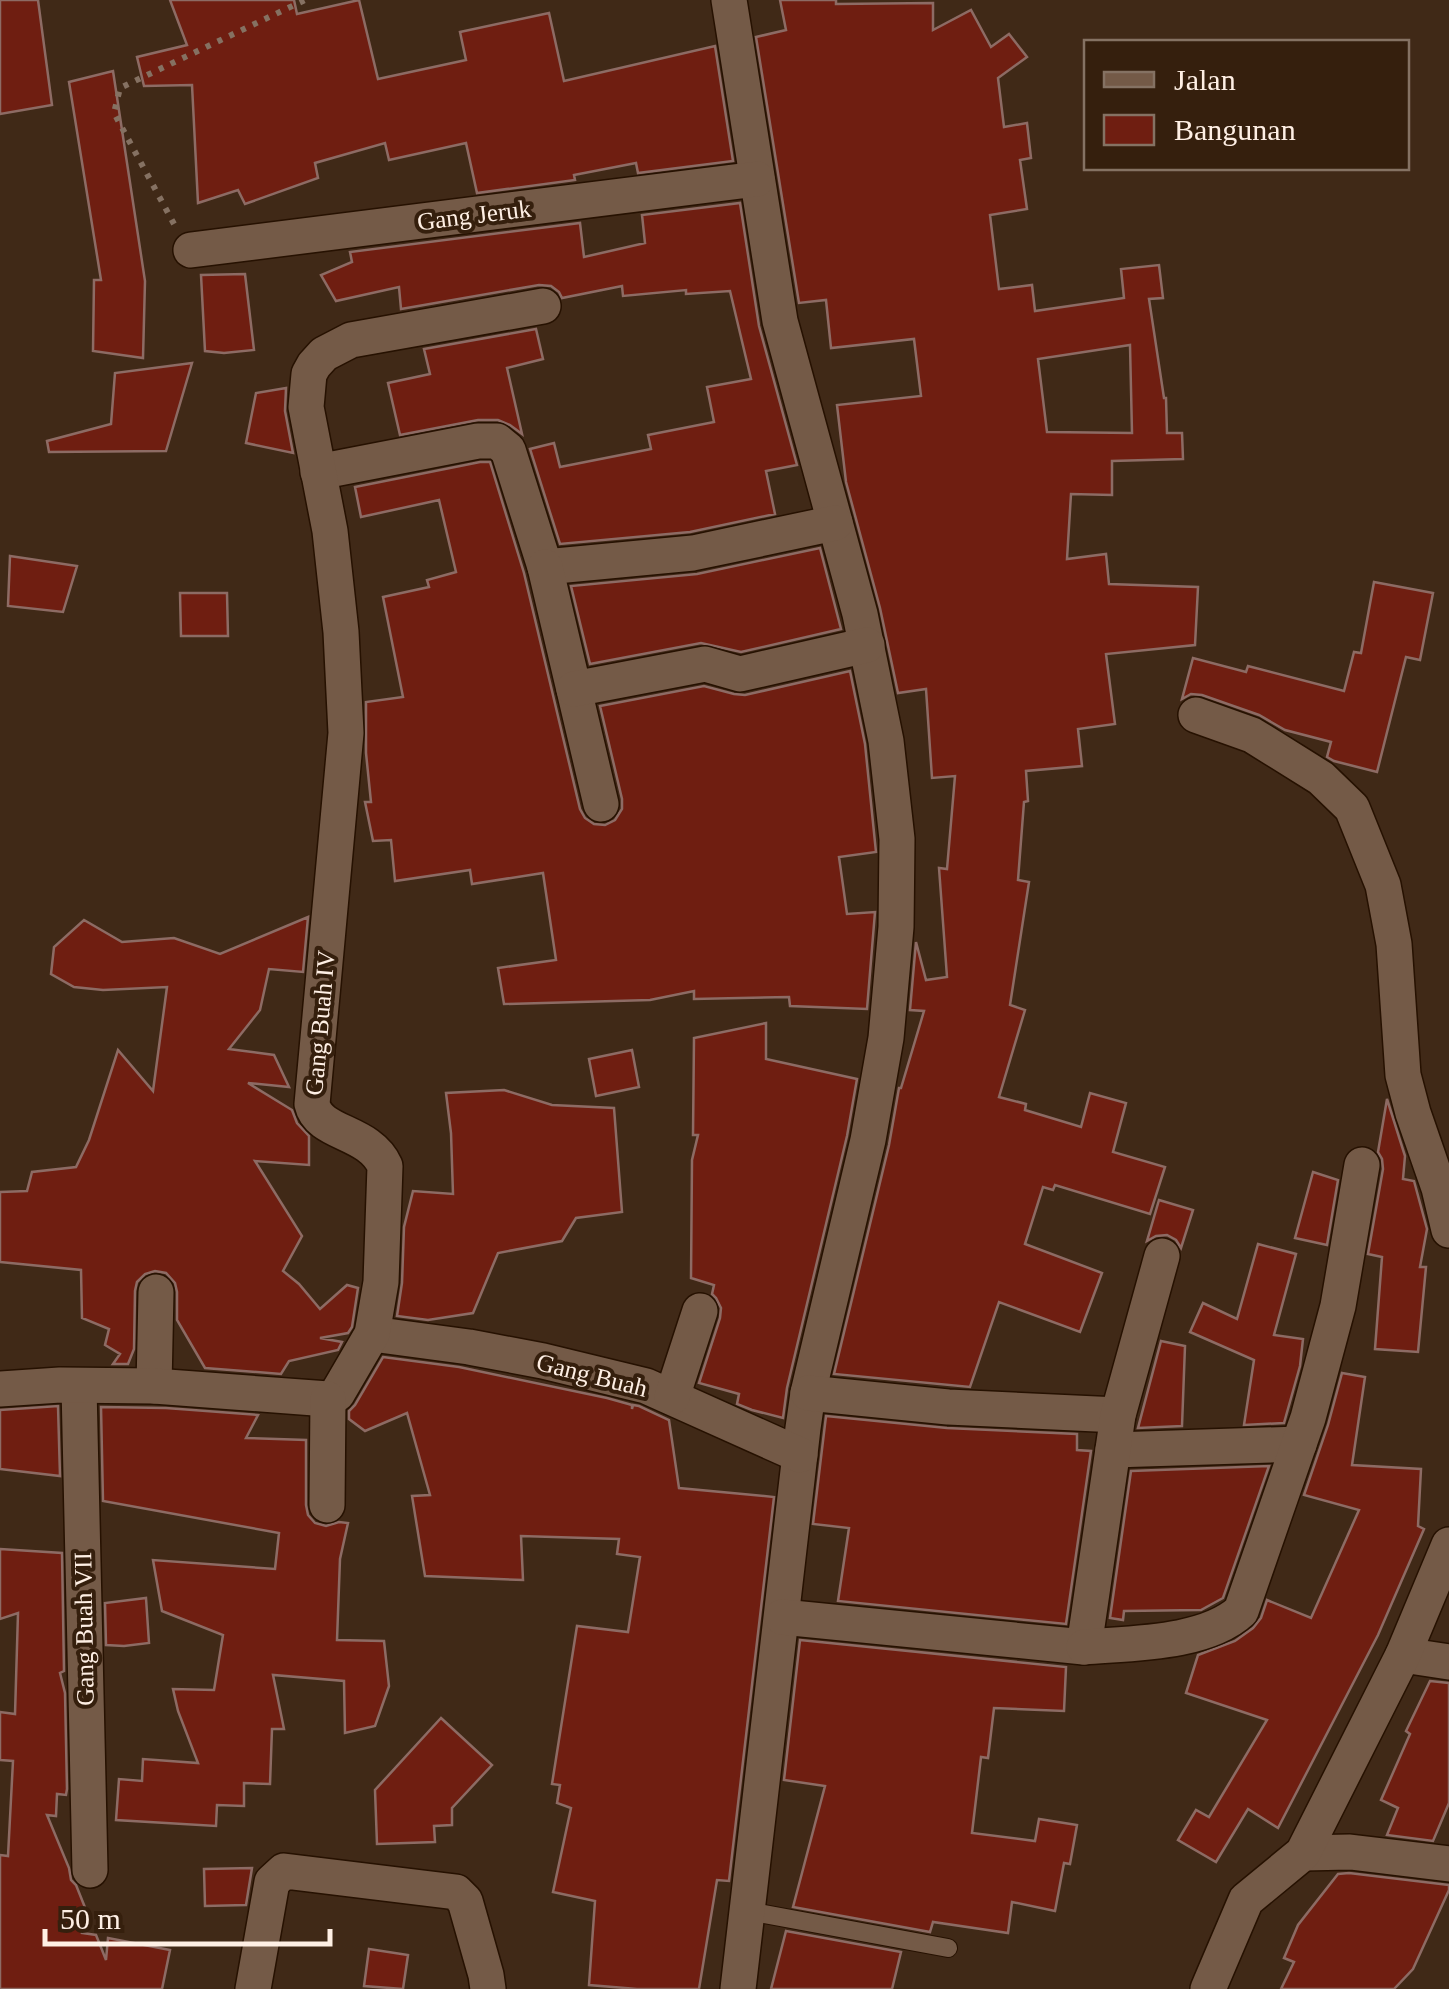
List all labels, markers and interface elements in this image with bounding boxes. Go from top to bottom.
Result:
legend [1084,40,1409,170]
text: Jalan [1174,63,1236,96]
text: Bangunan [1174,113,1296,146]
street label: Gang Jeruk [416,195,533,235]
street label: Gang Buah IV [300,949,340,1097]
street label: Gang Buah [534,1348,651,1402]
street label: Gang Buah VII [69,1552,99,1706]
scale bar [45,1884,330,1946]
text: 50 m [60,1902,121,1935]

